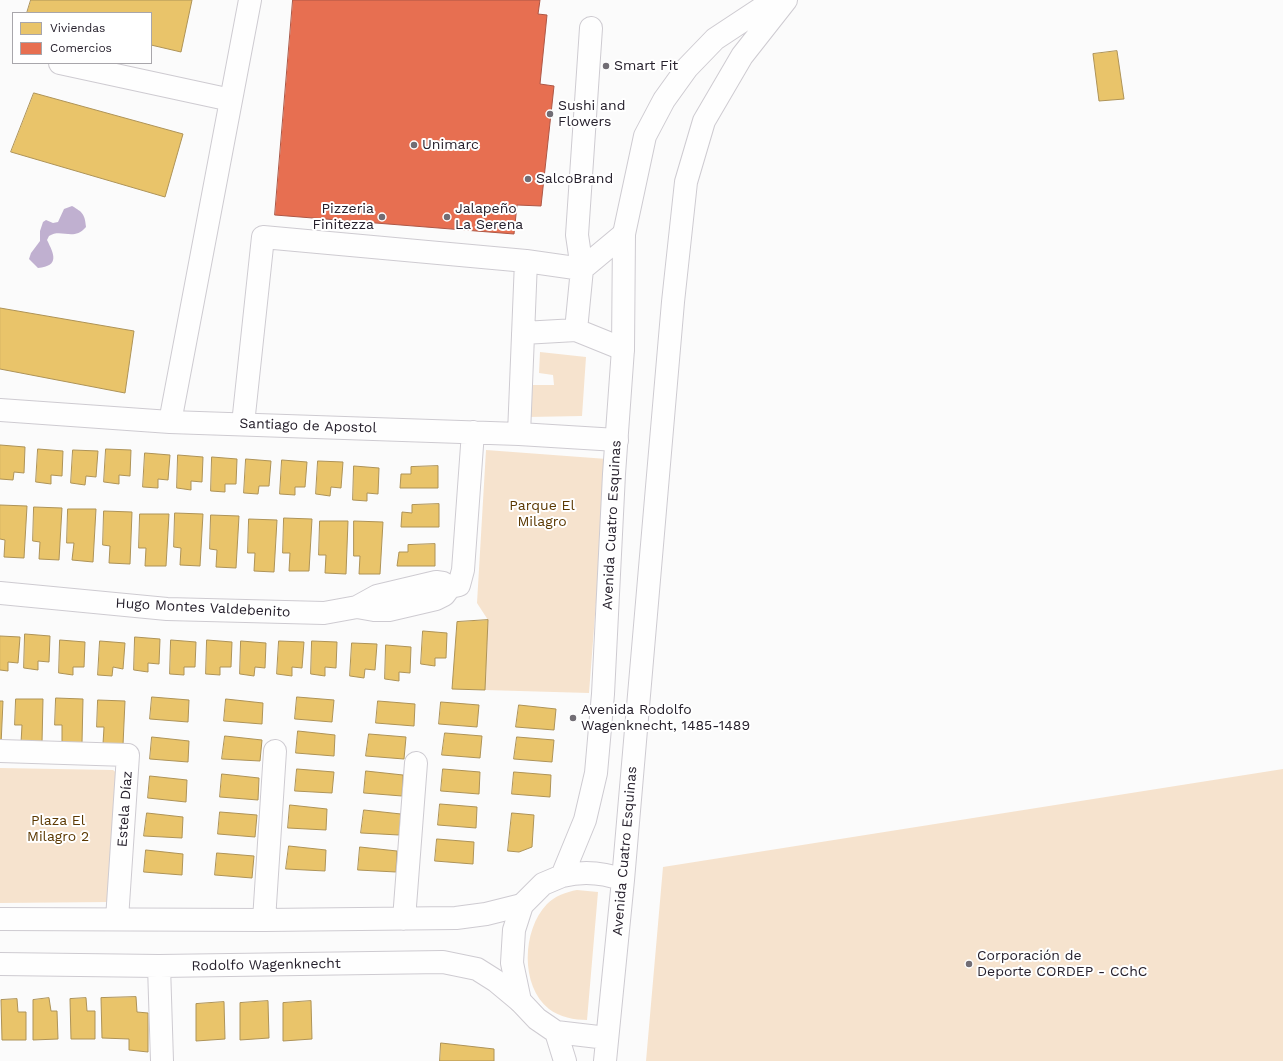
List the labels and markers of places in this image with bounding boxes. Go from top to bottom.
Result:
place label: Smart Fit [614,58,678,74]
marker: Smart Fit [601,61,611,71]
place label: Sushi and Flowers [558,98,625,130]
marker: Sushi and Flowers [545,109,555,119]
place label: Unimarc [422,137,479,153]
marker: Unimarc [409,140,419,150]
place label: SalcoBrand [536,171,613,187]
marker: SalcoBrand [523,174,533,184]
place label: Pizzeria Finitezza [313,201,374,234]
place label: Jalapeño La Serena [455,201,523,234]
marker: Pizzeria Finitezza [377,212,387,222]
marker: Jalapeño La Serena [442,212,452,222]
place label: Avenida Rodolfo Wagenknecht, 1485-1489 [581,702,750,734]
marker: Avenida Rodolfo Wagenknecht, 1485-1489 [568,713,578,723]
place label: Corporación de Deporte CORDEP - CChC [977,948,1147,980]
marker: Corporación de Deporte CORDEP - CChC [964,959,974,969]

